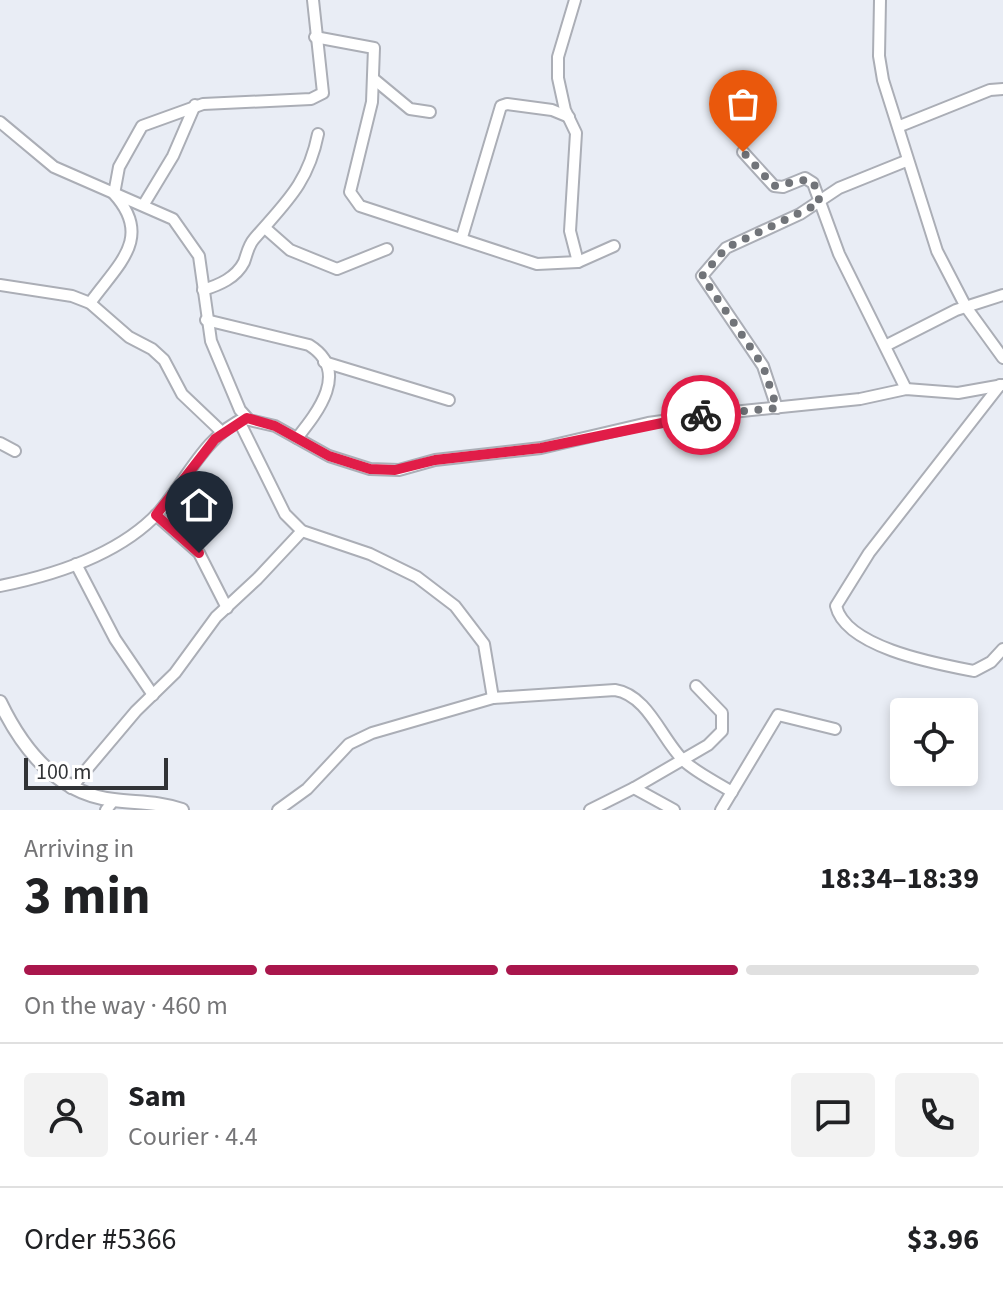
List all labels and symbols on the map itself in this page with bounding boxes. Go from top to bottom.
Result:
pin [709,70,777,152]
courier [661,375,741,455]
pin [165,471,233,553]
scale bar [24,754,168,790]

